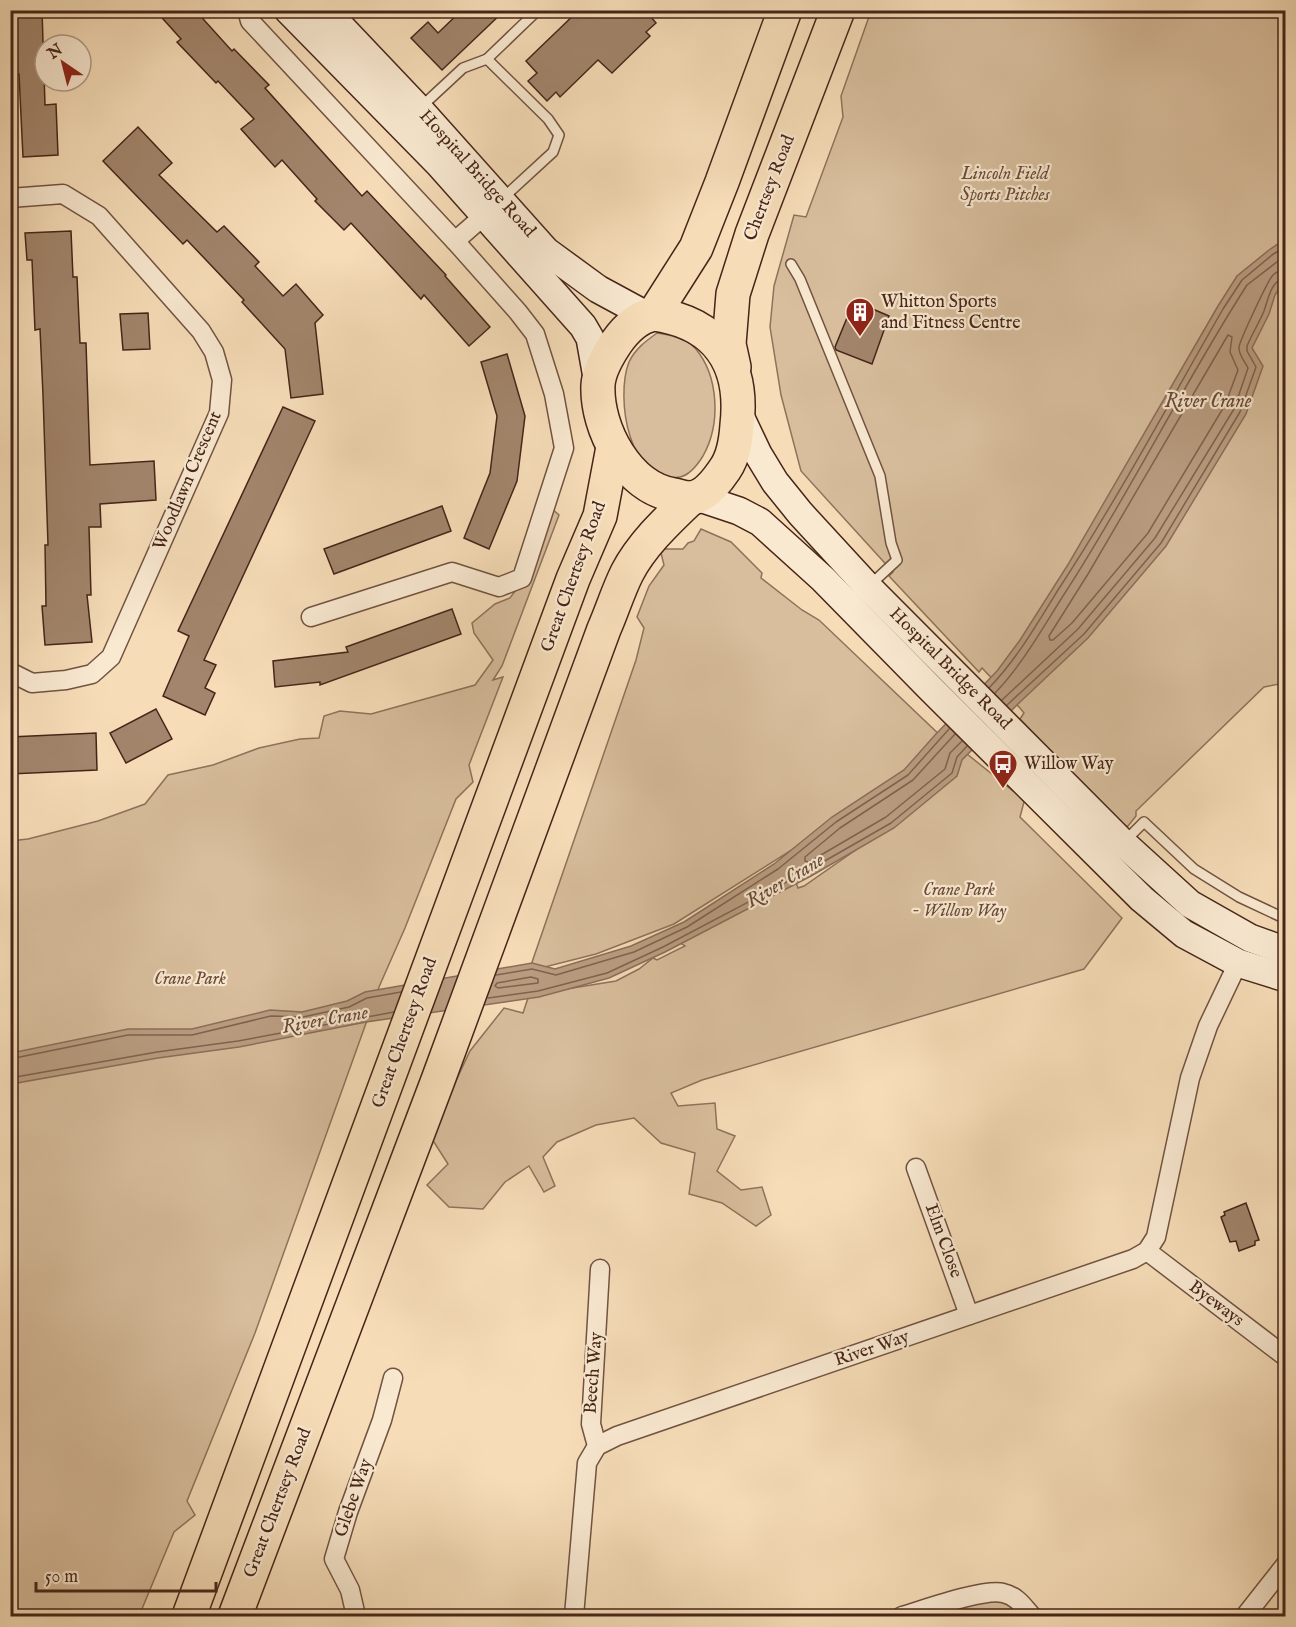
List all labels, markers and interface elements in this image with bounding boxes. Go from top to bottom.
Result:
north arrow [33,33,93,93]
text: N [43,40,67,65]
street label: Hospital Bridge Road [414,105,541,243]
street label: Chertsey Road [739,131,801,244]
park label: Lincoln Field Sports Pitches [960,163,1051,207]
place label: Whitton Sports and Fitness Centre [881,291,1020,335]
building icon: Whitton Sports and Fitness Centre [844,296,876,338]
water label: River Crane [1164,389,1252,414]
street label: Woodlawn Crescent [148,408,228,554]
street label: Great Chertsey Road [536,498,612,655]
street label: Hospital Bridge Road [884,603,1016,735]
bus stop icon: Willow Way [987,748,1019,790]
place label: Willow Way [1024,753,1114,776]
water label: River Crane [741,848,829,914]
park label: Crane Park - Willow Way [912,879,1007,923]
street label: Great Chertsey Road [367,954,443,1111]
park label: Crane Park [154,968,226,991]
water label: River Crane [280,1000,370,1040]
street label: Elm Close [919,1201,967,1281]
street label: Byeways [1184,1276,1248,1332]
street label: River Way [832,1325,913,1372]
street label: Beech Way [580,1331,608,1415]
street label: Great Chertsey Road [239,1424,317,1581]
street label: Glebe Way [330,1455,378,1540]
scale bar [36,1555,216,1593]
text: 50 m [45,1566,78,1589]

